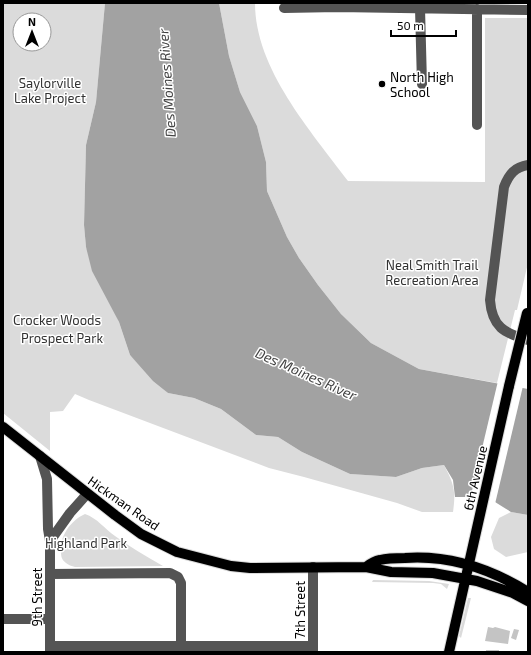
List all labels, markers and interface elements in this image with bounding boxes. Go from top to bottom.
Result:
north arrow [12,12,52,52]
scale bar [391,12,456,38]
text: N [28,15,36,28]
text: 50 m [397,18,424,32]
water label: Des Moines River [154,28,179,138]
place label: North High School [390,69,454,100]
park label: Saylorville Lake Project [14,75,86,106]
marker: North High School [377,79,387,89]
park label: Neal Smith Trail Recreation Area [385,257,479,288]
park label: Crocker Woods [13,312,101,328]
park label: Prospect Park [21,330,103,346]
water label: Des Moines River [253,344,360,404]
street label: 6th Avenue [460,444,490,512]
street label: Hickman Road [85,472,163,534]
park label: Highland Park [45,535,127,551]
street label: 9th Street [29,567,45,626]
street label: 7th Street [292,581,308,639]

